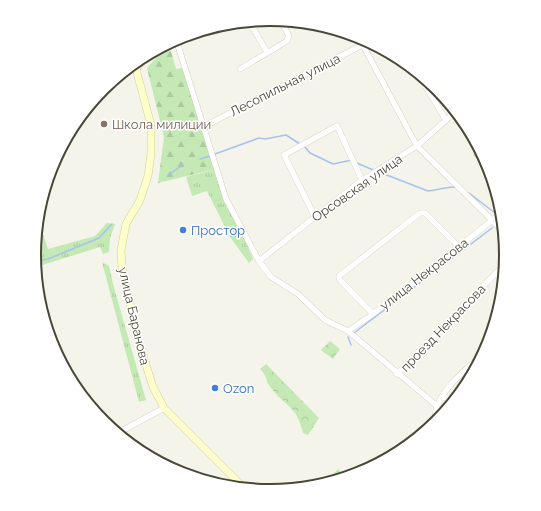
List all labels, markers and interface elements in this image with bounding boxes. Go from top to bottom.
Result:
street label: Лесопильная улица [227,51,343,119]
place label: Школа милиции [112,117,211,132]
marker: Школа милиции [99,119,109,129]
street label: Орсовская улица [309,151,405,225]
place label: Простор [191,223,245,238]
marker: Простор [178,225,188,235]
street label: улица Некрасова [377,235,471,313]
street label: улица Баранова [115,266,153,366]
street label: проезд Некрасова [398,281,488,375]
place label: Ozon [223,381,254,396]
marker: Ozon [210,383,220,393]

